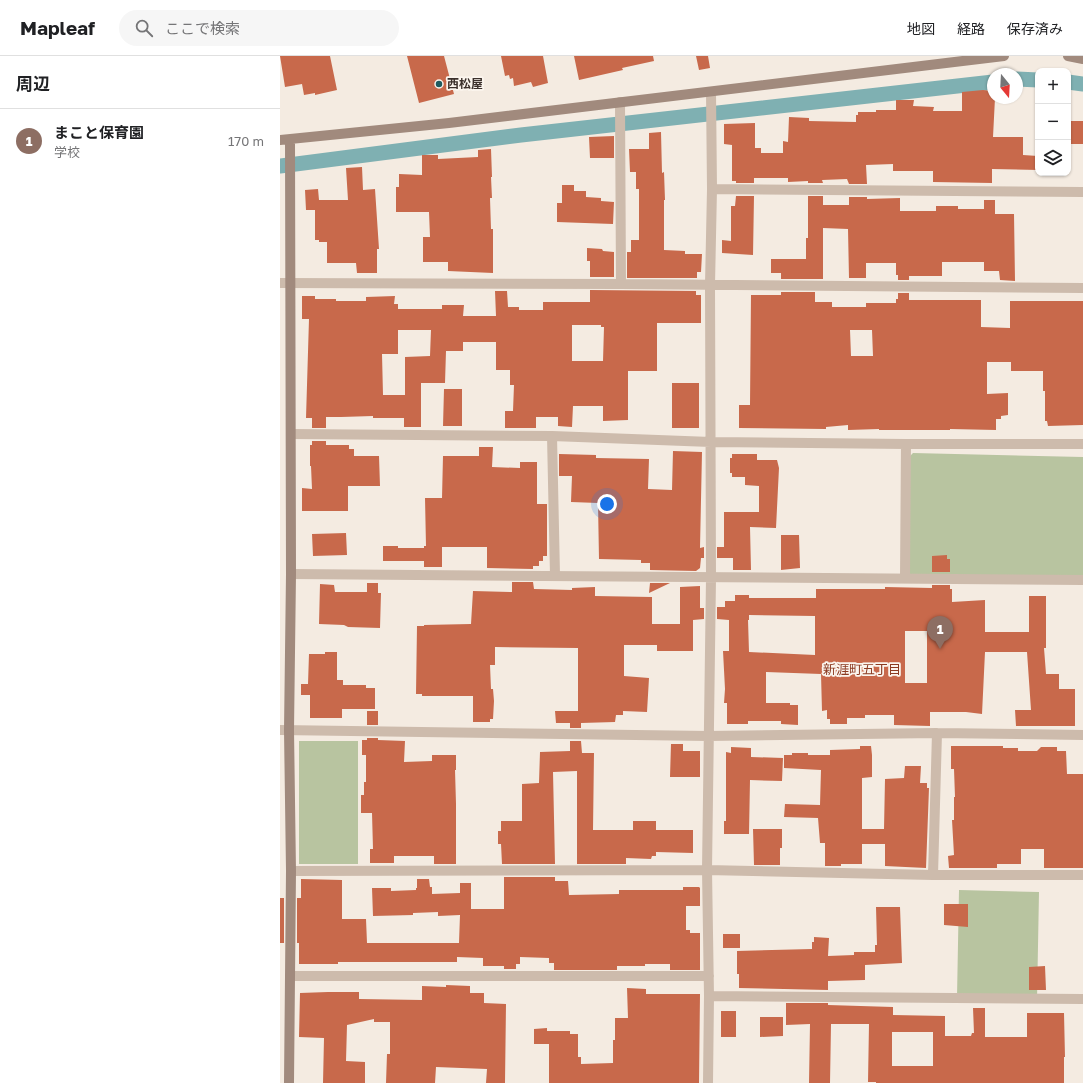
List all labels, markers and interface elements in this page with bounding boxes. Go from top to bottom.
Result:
search box [119,10,399,46]
text: Mapleaf [20,16,95,39]
icon: search [133,17,155,39]
text: ここで検索 [165,19,240,37]
text: 地図 [907,20,935,37]
text: 経路 [957,20,985,37]
text: 保存済み [1007,20,1063,37]
north arrow [987,68,1023,104]
map controls [1035,68,1071,176]
button: + [1035,68,1071,104]
text: 周辺 [16,73,50,94]
place label: 西松屋 [447,76,483,91]
marker: 西松屋 [434,79,444,89]
button: − [1035,104,1071,140]
text: まこと保育園 [54,123,144,141]
text: 1 [26,133,32,149]
text: 170 m [228,133,264,149]
button: layers [1035,140,1071,176]
text: 学校 [54,144,80,160]
your location [597,494,617,514]
pin: 1 [927,616,953,649]
district label: 新涯町五丁目 [823,661,901,677]

